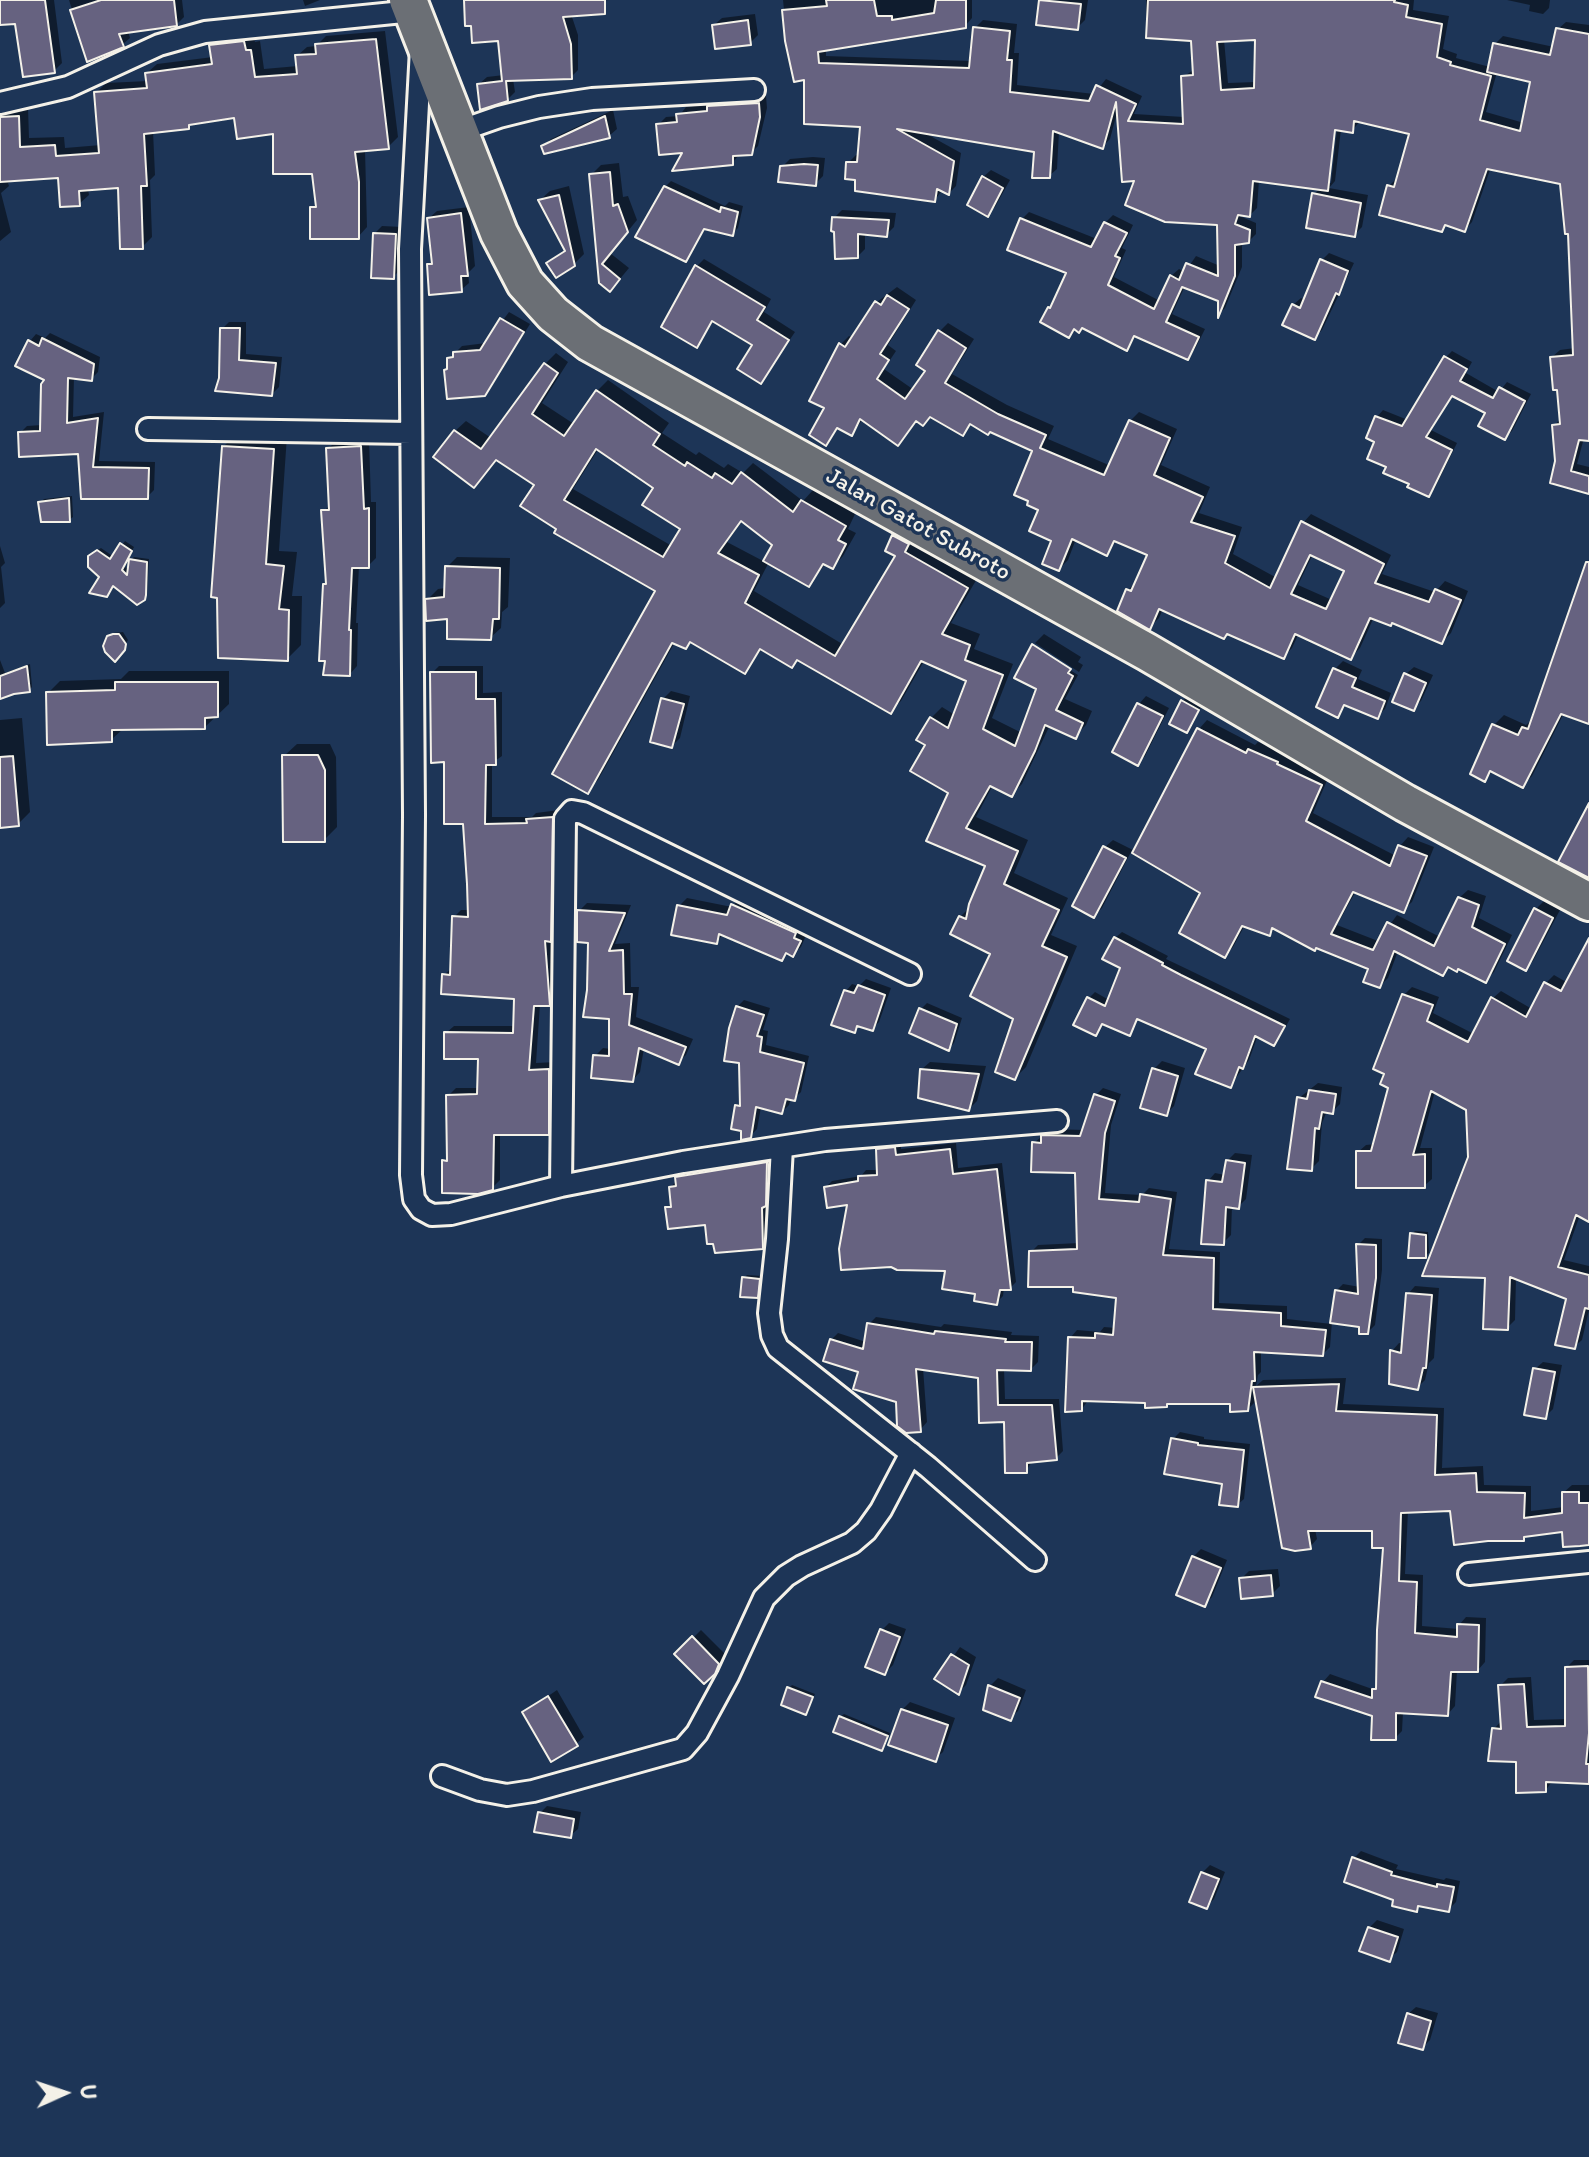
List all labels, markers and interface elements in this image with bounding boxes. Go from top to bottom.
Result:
street label: Jalan Gatot Subroto [821,462,1015,588]
north arrow [24,2053,104,2133]
text: U [75,2084,102,2100]

